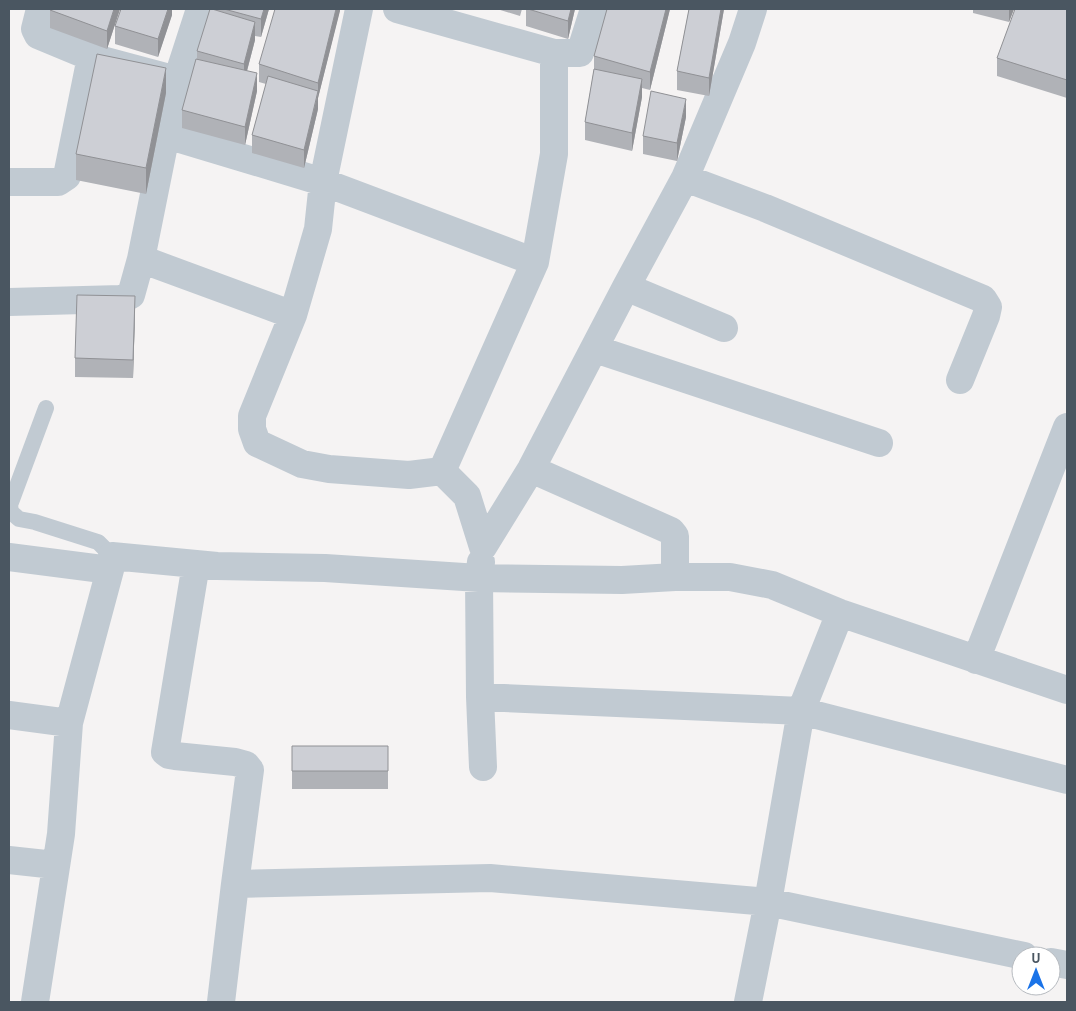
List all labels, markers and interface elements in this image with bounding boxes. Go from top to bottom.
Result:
north arrow [1011,946,1061,996]
text: U [1032,952,1041,966]

